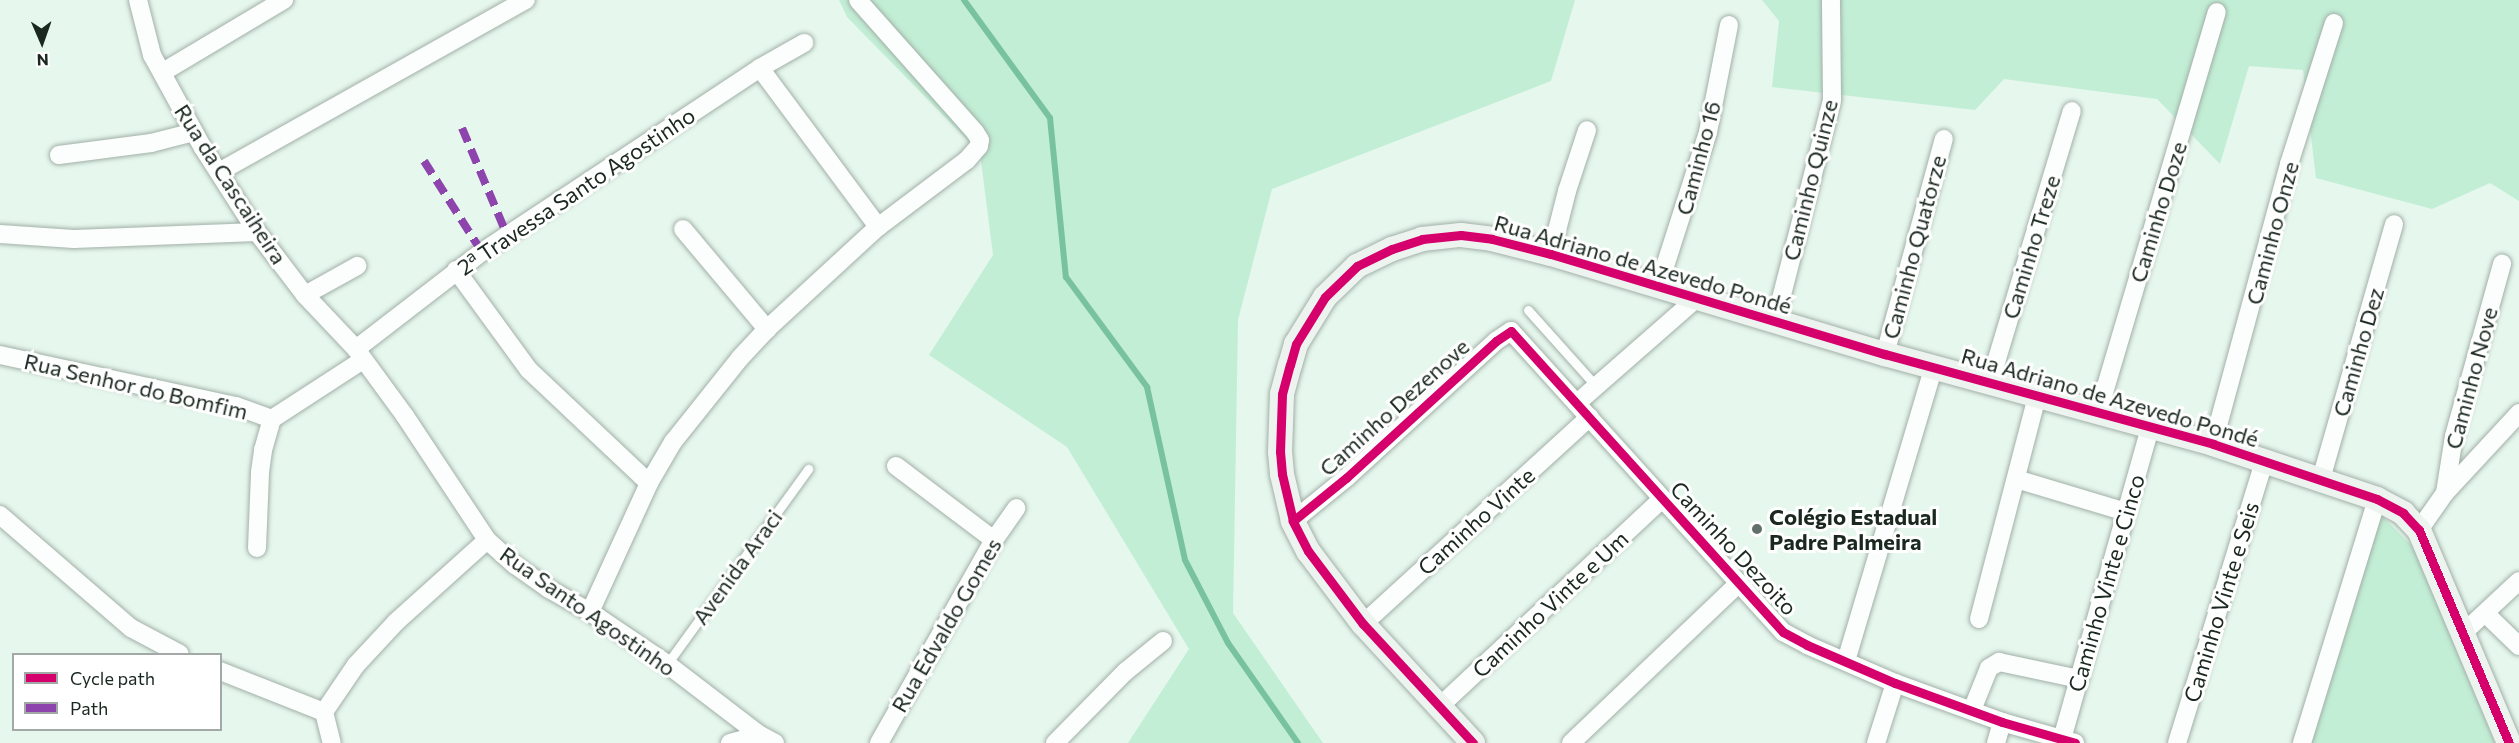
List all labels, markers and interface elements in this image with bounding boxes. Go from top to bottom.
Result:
north arrow [12,12,72,72]
text: N [36,51,49,70]
street label: Caminho Quinze [1777,97,1843,263]
street label: Caminho 16 [1670,98,1726,218]
street label: Rua da Cascaiheira [169,99,293,269]
street label: 2ª Travessa Santo Agostinho [452,102,700,280]
street label: Caminho Doze [2124,138,2192,286]
street label: Caminho Quatorze [1877,152,1951,342]
street label: Caminho Onze [2240,159,2304,307]
street label: Caminho Treze [1997,172,2065,322]
street label: Rua Adriano de Azevedo Pondé [1491,209,1795,319]
street label: Caminho Dez [2327,285,2389,419]
street label: Caminho Nove [2439,304,2503,452]
street label: Caminho Dezenove [1314,333,1474,481]
street label: Rua Adriano de Azevedo Pondé [1958,342,2262,452]
street label: Rua Senhor do Bomfim [22,347,250,425]
street label: Caminho Vinte [1412,462,1540,580]
street label: Caminho Vinte e Cinco [2062,471,2150,695]
street label: Caminho Dezoito [1665,476,1803,620]
street label: Caminho Vinte e Seis [2178,499,2264,705]
place label: Colégio Estadual Padre Palmeira [1769,503,1937,554]
street label: Avenida Araci [687,505,787,629]
marker: Colégio Estadual Padre Palmeira [1750,522,1764,536]
street label: Caminho Vinte e Um [1467,525,1633,683]
street label: Rua Edvaldo Gomes [885,533,1007,717]
street label: Rua Santo Agostinho [495,540,681,682]
legend [12,653,222,731]
text: Cycle path [70,667,155,689]
text: Path [70,697,108,719]

